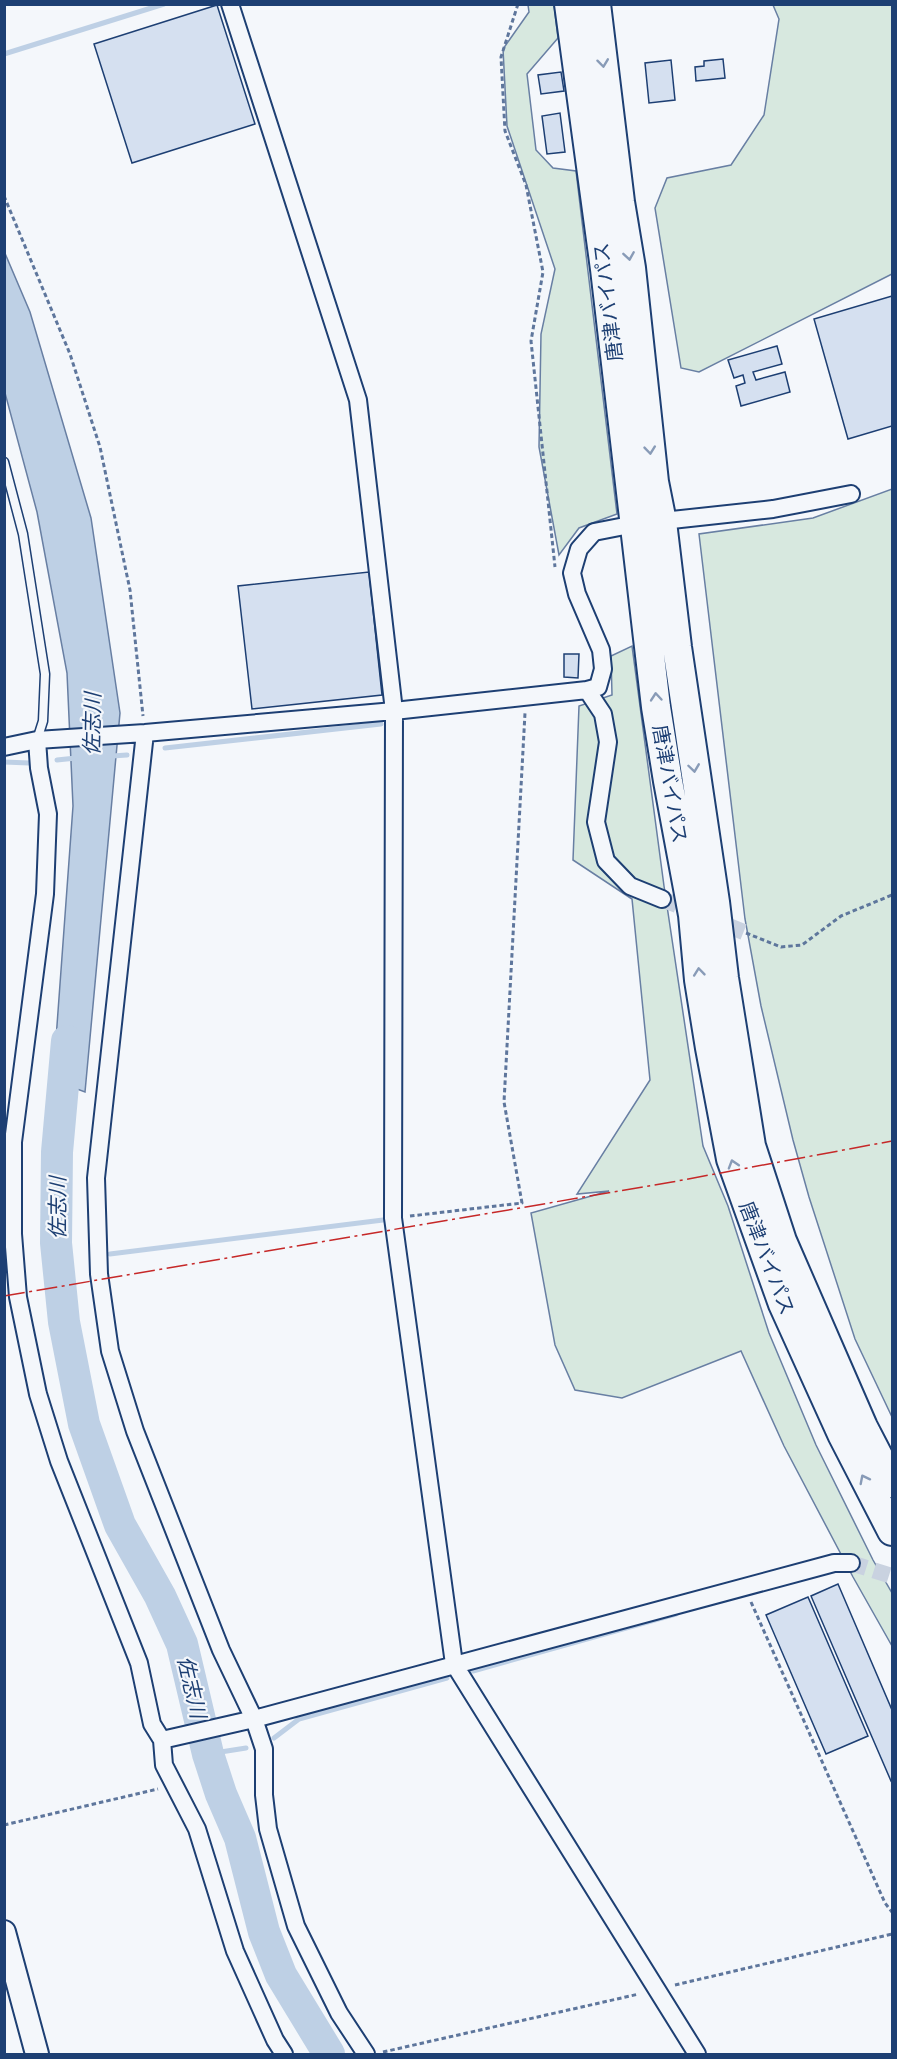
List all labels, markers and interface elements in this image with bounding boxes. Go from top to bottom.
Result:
one-way arrow [597,58,609,67]
street label: 唐津バイパス [587,241,629,363]
one-way arrow [622,251,635,261]
one-way arrow [643,445,656,454]
water label: 佐志川 [77,690,107,756]
one-way arrow [650,692,663,701]
street label: 唐津バイパス [646,723,694,845]
one-way arrow [688,763,700,772]
one-way arrow [693,968,706,977]
one-way arrow [728,1159,740,1170]
water label: 佐志川 [43,1175,72,1240]
street label: 唐津バイパス [732,1197,802,1319]
one-way arrow [860,1475,872,1486]
water label: 佐志川 [171,1653,214,1723]

